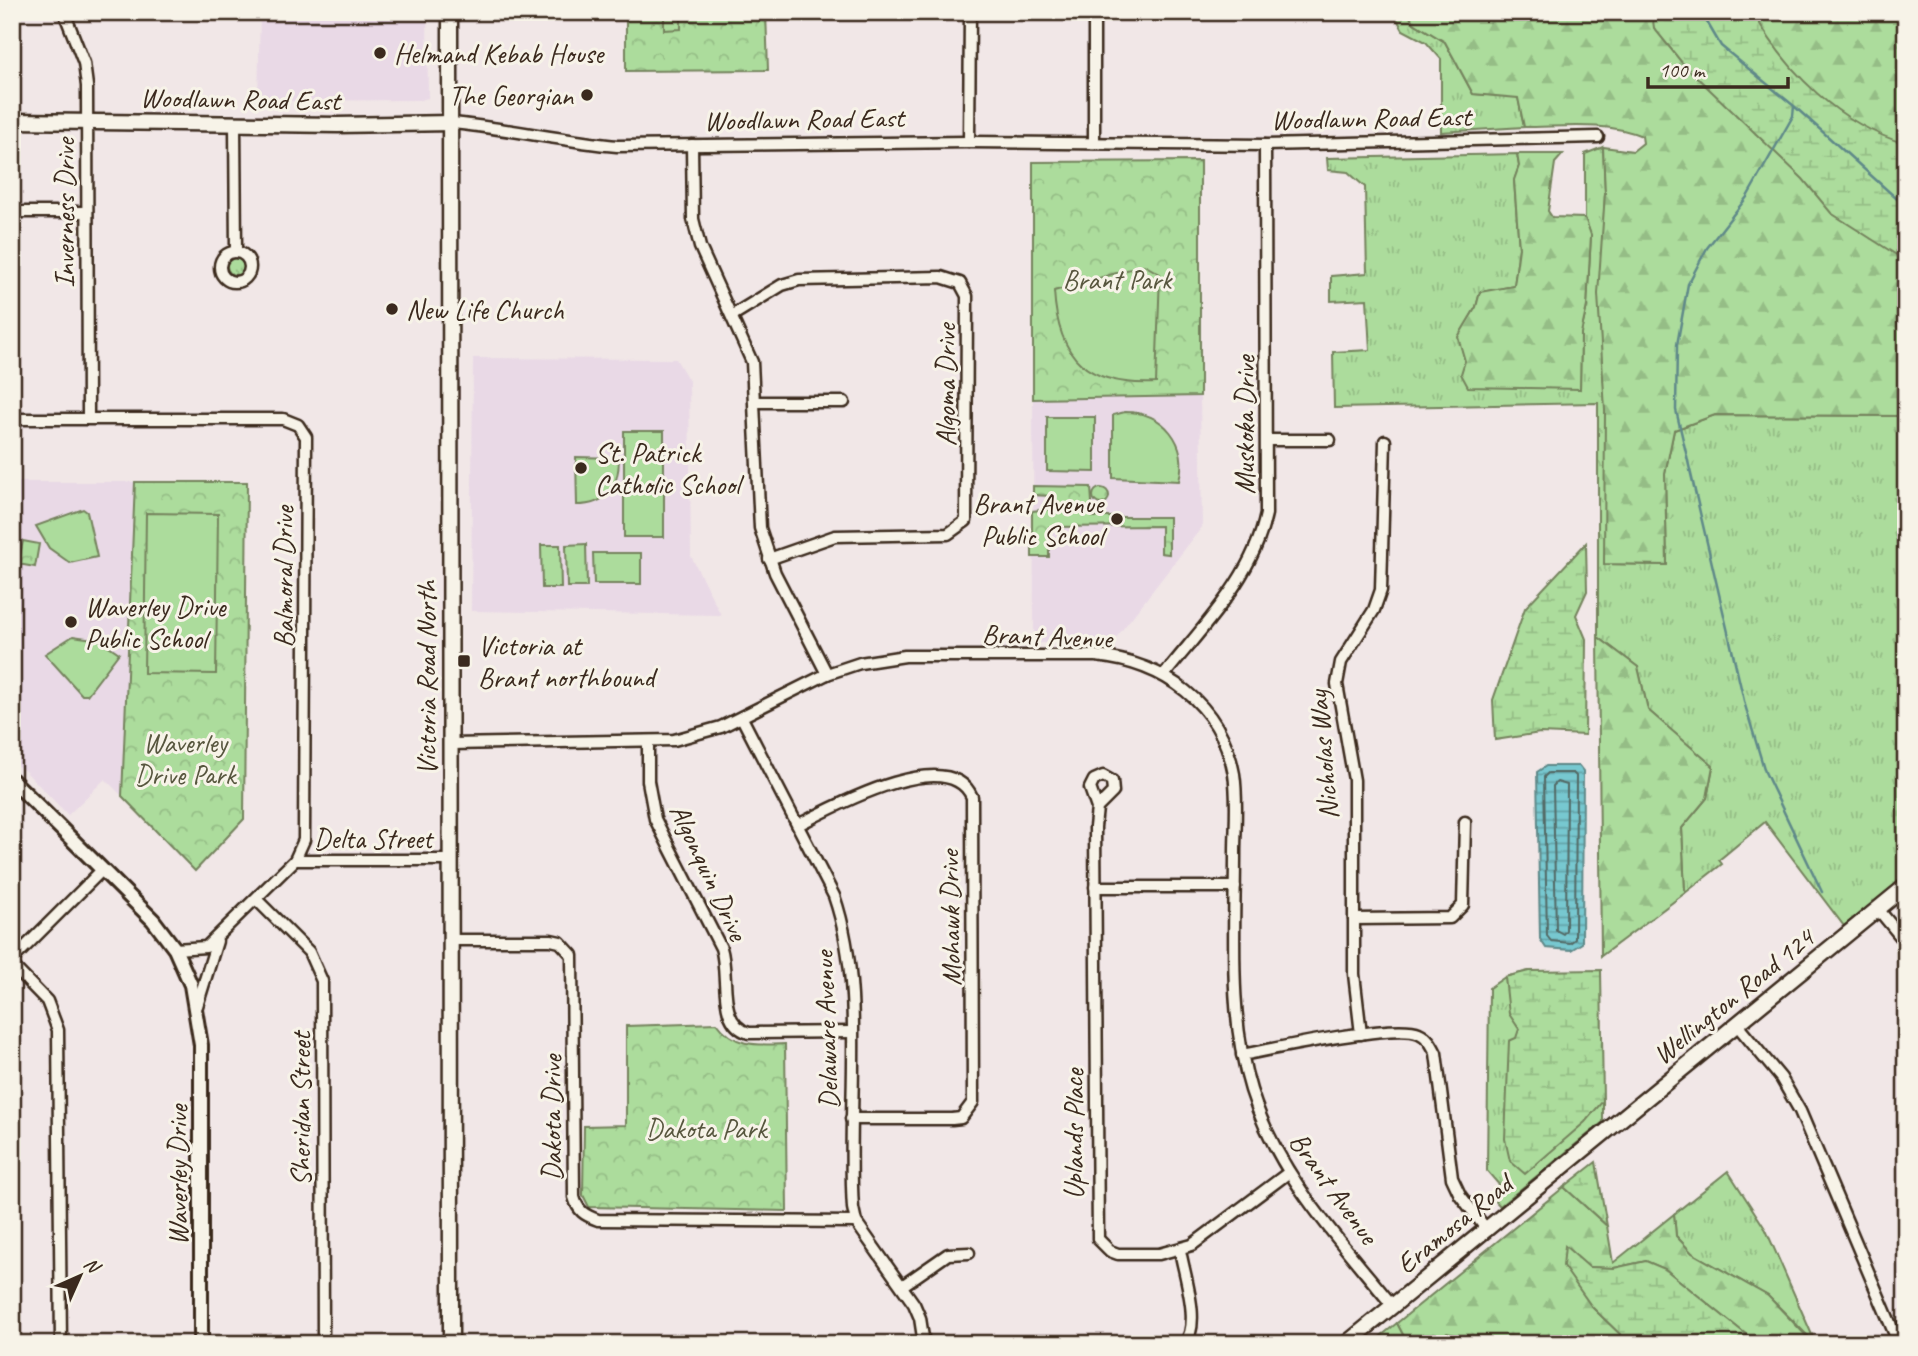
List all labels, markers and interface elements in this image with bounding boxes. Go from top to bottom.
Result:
place label: Helmand Kebab House [394,36,605,71]
marker: Helmand Kebab House [372,45,388,61]
scale bar [1648,46,1788,90]
text: 100 m [1659,57,1706,83]
place label: The Georgian [449,78,574,113]
street label: Woodlawn Road East [140,80,343,118]
marker: The Georgian [579,87,595,103]
street label: Woodlawn Road East [1271,99,1474,137]
street label: Woodlawn Road East [704,100,907,138]
street label: Inverness Drive [47,136,82,288]
park label: Brant Park [1063,262,1173,297]
place label: New Life Church [406,292,564,327]
marker: New Life Church [384,301,400,317]
street label: Algoma Drive [928,322,963,446]
street label: Muskoka Drive [1227,354,1262,494]
place label: St. Patrick Catholic School [595,435,745,502]
marker: St. Patrick Catholic School [573,460,589,476]
place label: Brant Avenue Public School [973,486,1108,553]
street label: Balmoral Drive [266,504,301,648]
marker: Brant Avenue Public School [1109,511,1125,527]
street label: Victoria Road North [409,579,444,775]
place label: Waverley Drive Public School [85,589,227,656]
marker: Waverley Drive Public School [63,614,79,630]
street label: Brant Avenue [982,616,1114,656]
place label: Victoria at Brant northbound [478,628,658,695]
marker: Victoria at Brant northbound [456,653,472,669]
street label: Nicholas Way [1300,686,1346,821]
park label: Waverley Drive Park [135,725,238,792]
street label: Algonquin Drive [662,798,757,948]
street label: Delta Street [314,821,435,856]
street label: Mohawk Drive [931,848,969,986]
street label: Wellington Road 124 [1645,919,1822,1072]
street label: Delaware Avenue [806,949,846,1110]
street label: Sheridan Street [283,1029,318,1186]
street label: Dakota Drive [534,1053,569,1181]
street label: Uplands Place [1056,1067,1091,1199]
street label: Waverley Drive [160,1103,195,1245]
park label: Dakota Park [646,1111,769,1146]
street label: Brant Avenue [1282,1125,1387,1252]
street label: Eramosa Road [1389,1164,1522,1281]
north arrow [46,1240,116,1310]
text: N [79,1252,106,1280]

